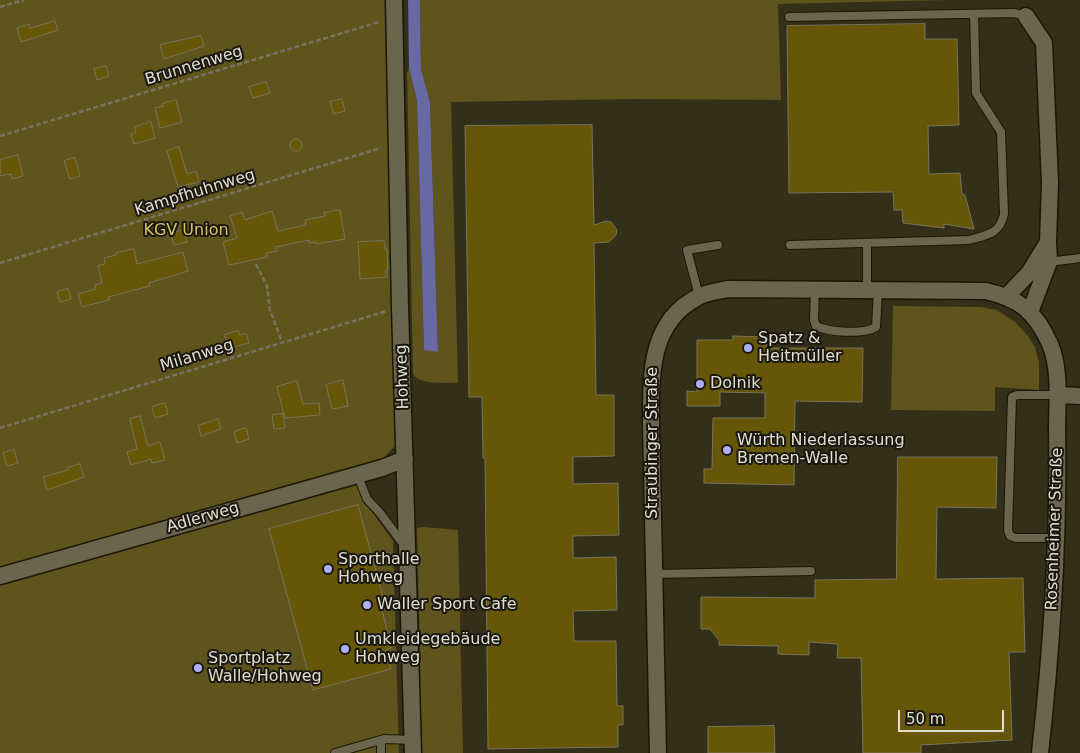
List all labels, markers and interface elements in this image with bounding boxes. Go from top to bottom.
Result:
street label: Brunnenweg [143,42,245,90]
street label: Kampfhuhnweg [132,166,258,220]
park label: KGV Union [143,221,229,241]
place label: Spatz & Heitmüller [758,329,842,367]
street label: Milanweg [158,336,236,376]
marker: Spatz & Heitmüller [742,342,754,354]
street label: Hohweg [392,344,414,410]
street label: Straubinger Straße [643,367,663,519]
place label: Dolnik [710,374,760,394]
marker: Dolnik [694,378,706,390]
place label: Würth Niederlassung Bremen-Walle [737,431,905,469]
marker: Würth Niederlassung Bremen-Walle [721,444,733,456]
street label: Rosenheimer Straße [1043,447,1067,611]
street label: Adlerweg [164,498,242,538]
place label: Sporthalle Hohweg [338,550,420,588]
marker: Sporthalle Hohweg [322,563,334,575]
place label: Waller Sport Cafe [377,595,516,615]
marker: Waller Sport Cafe [361,599,373,611]
place label: Umkleidegebäude Hohweg [355,630,500,668]
marker: Umkleidegebäude Hohweg [339,643,351,655]
place label: Sportplatz Walle/Hohweg [208,649,322,687]
marker: Sportplatz Walle/Hohweg [192,662,204,674]
scale bar [900,700,1006,732]
text: 50 m [906,710,944,728]

